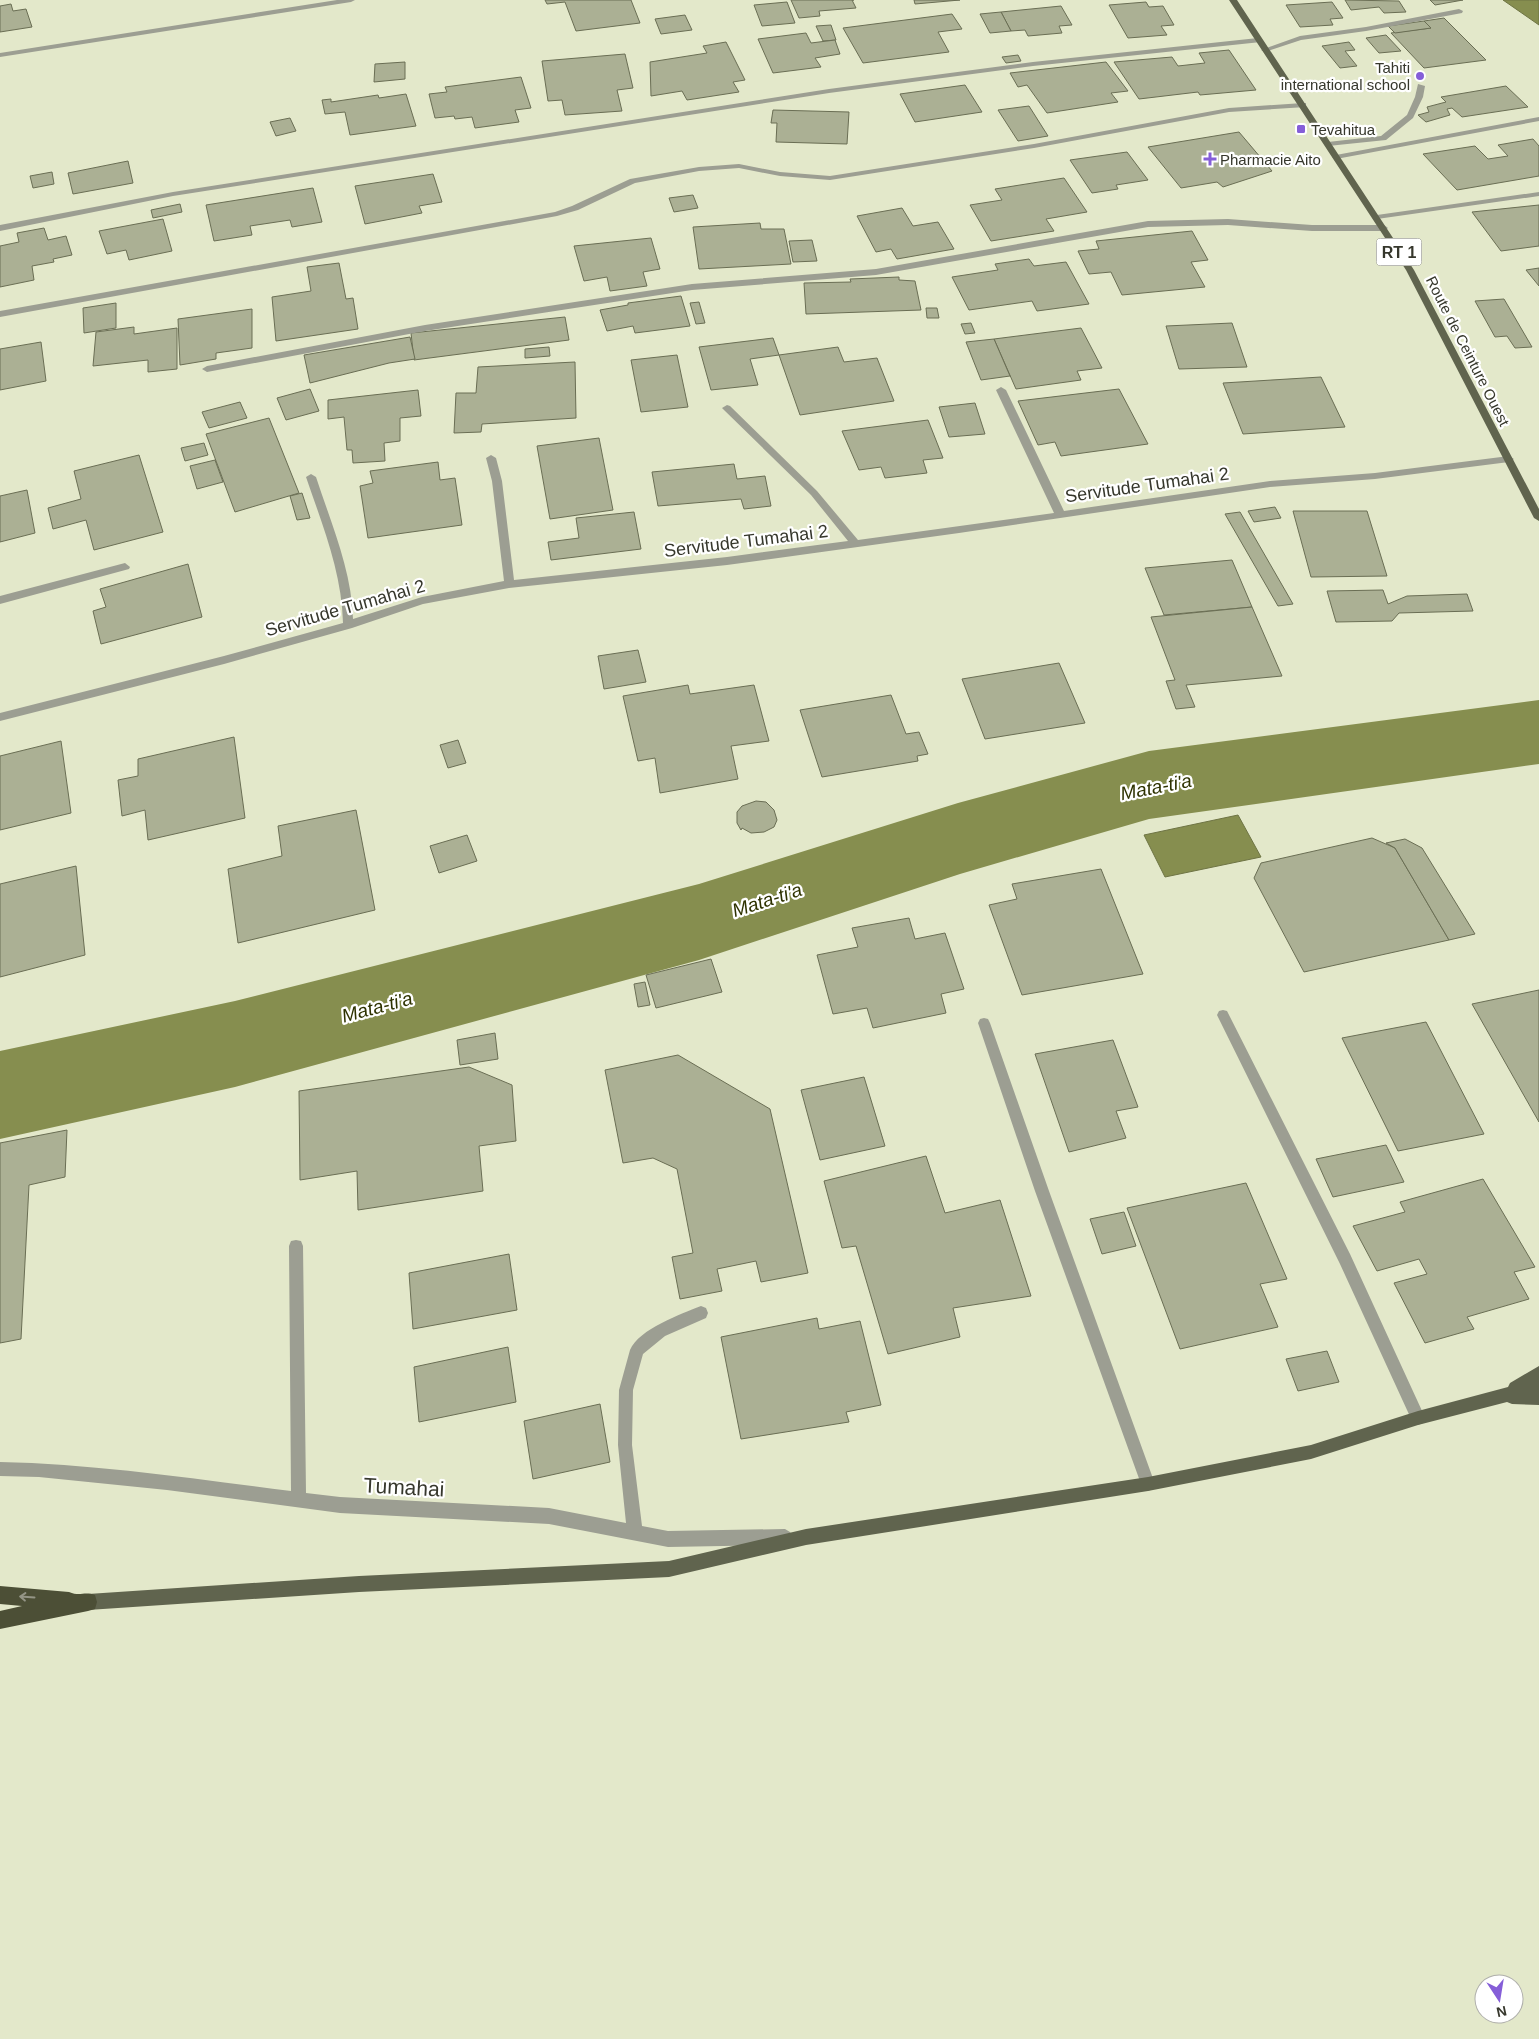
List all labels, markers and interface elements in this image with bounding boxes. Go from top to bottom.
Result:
place label: Tahiti international school [1281,59,1410,93]
marker: Tahiti international school [1414,70,1426,82]
place label: Tevahitua [1311,121,1376,138]
marker: Tevahitua [1295,123,1307,135]
place label: Pharmacie Aito [1220,151,1321,168]
marker: Pharmacie Aito [1204,153,1216,165]
road number: RT 1 [1376,238,1422,266]
street label: Route de Ceinture Ouest [1423,273,1514,430]
street label: Servitude Tumahai 2 [1064,464,1230,506]
street label: Servitude Tumahai 2 [663,521,829,561]
street label: Servitude Tumahai 2 [263,576,427,640]
water label: Mata-ti'a [1119,770,1193,804]
water label: Mata-ti'a [729,879,805,921]
water label: Mata-ti'a [339,988,415,1026]
street label: Tumahai [363,1473,445,1501]
one-way arrow [19,1593,35,1602]
north arrow [1474,1974,1524,2024]
text: N [1495,2003,1508,2021]

